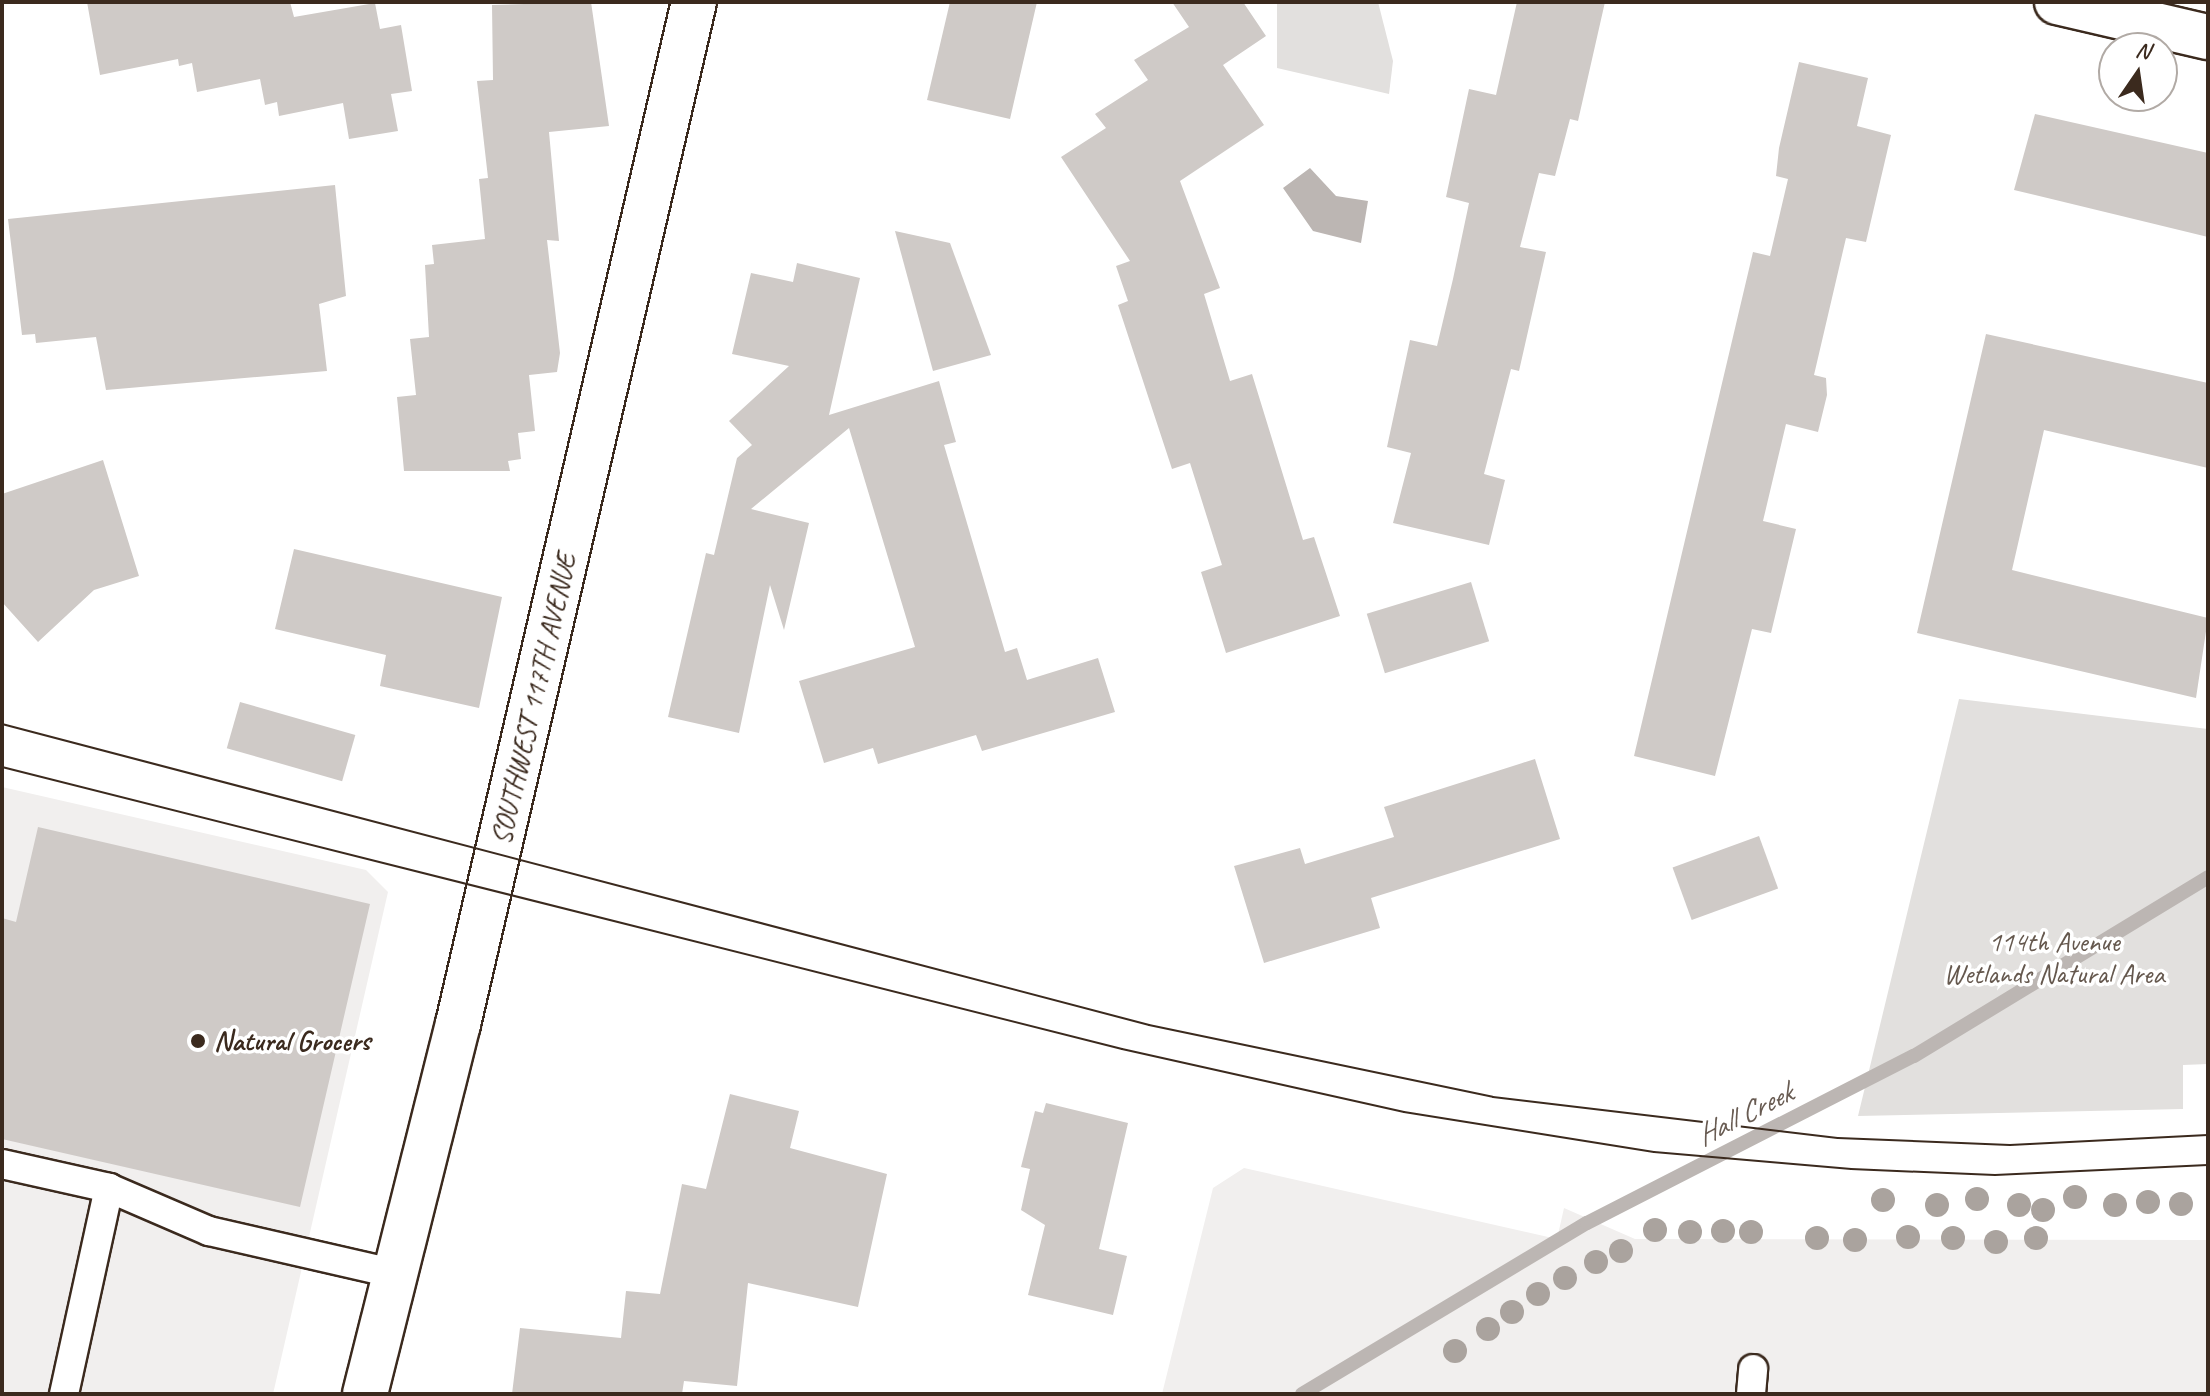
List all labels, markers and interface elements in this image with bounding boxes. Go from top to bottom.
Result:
north arrow [2098,32,2178,112]
text: N [2133,35,2153,66]
street label: SOUTHWEST 117TH AVENUE [484,551,584,847]
park label: 114th Avenue Wetlands Natural Area [1944,925,2164,991]
place label: Natural Grocers [214,1024,370,1058]
marker: Natural Grocers [189,1032,207,1050]
water label: Hall Creek [1690,1075,1798,1153]

